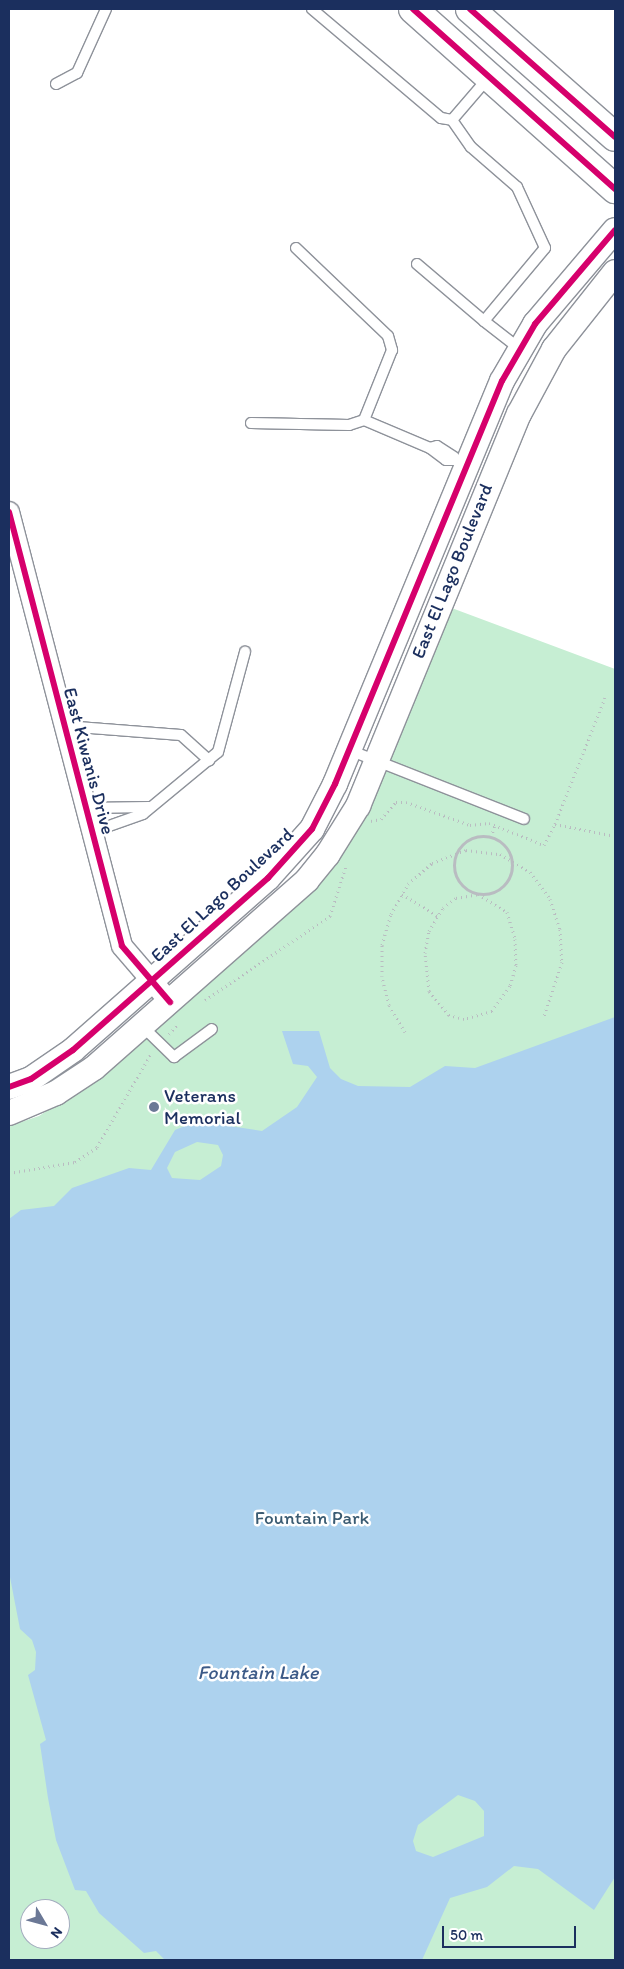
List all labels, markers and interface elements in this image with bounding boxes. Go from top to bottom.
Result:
street label: East El Lago Boulevard [406,480,498,662]
street label: East Kiwanis Drive [59,686,119,836]
street label: East El Lago Boulevard [146,823,298,967]
place label: Veterans Memorial [164,1085,241,1129]
marker: Veterans Memorial [148,1101,160,1113]
park label: Fountain Park [255,1507,369,1529]
water label: Fountain Lake [197,1660,319,1684]
north arrow [20,1899,70,1949]
scale bar [444,1916,578,1948]
text: N [47,1924,66,1942]
text: 50 m [450,1926,483,1944]

